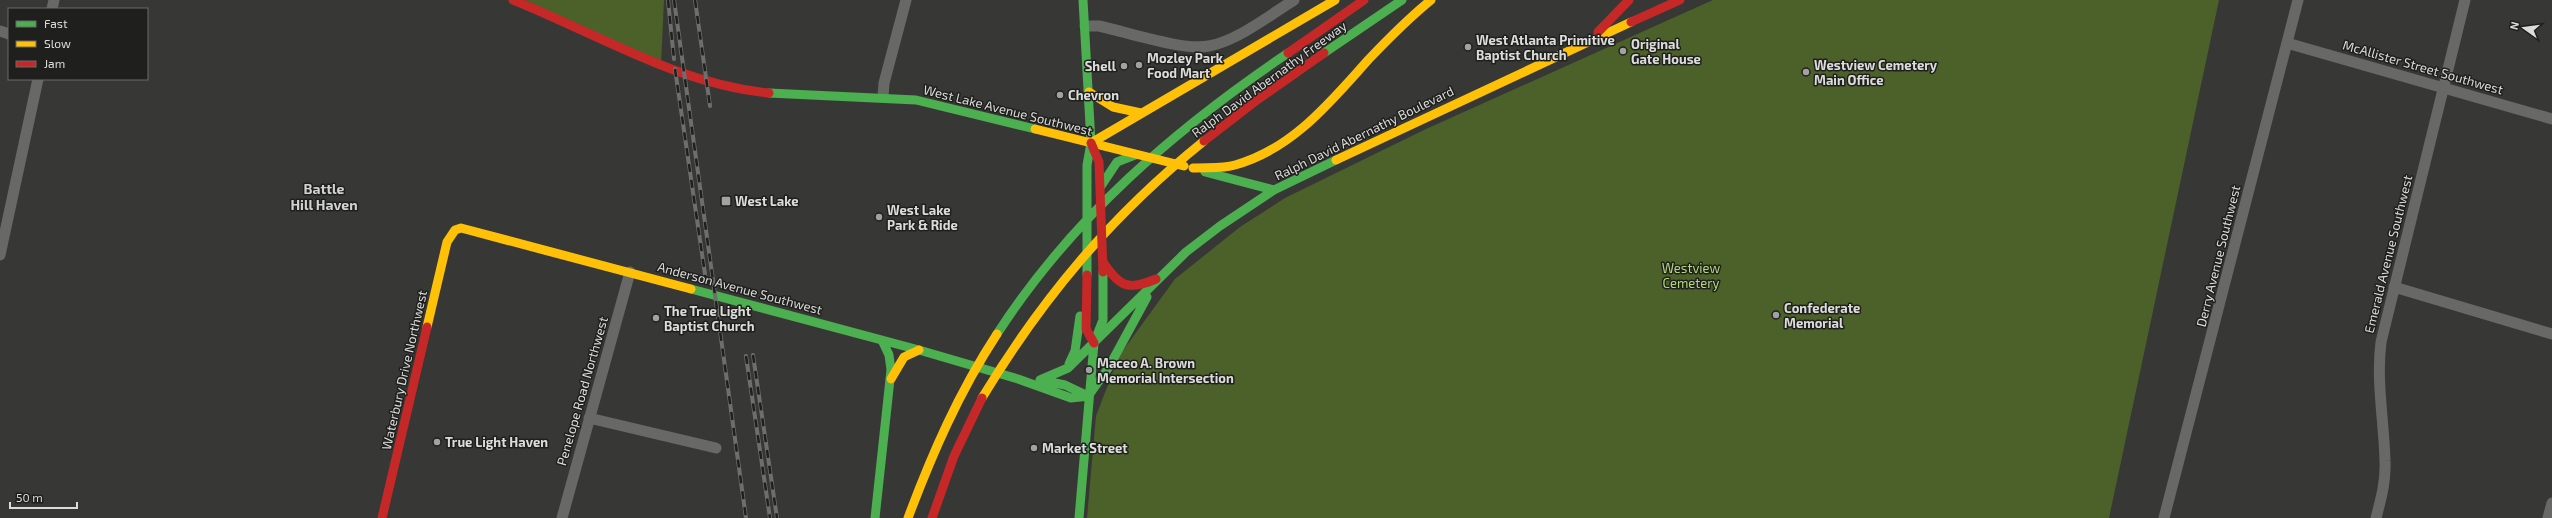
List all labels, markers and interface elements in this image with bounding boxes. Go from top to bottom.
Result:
legend [8,8,148,80]
north arrow [2504,8,2544,48]
text: Fast [44,16,68,30]
street label: Ralph David Abernathy Freeway [1188,17,1350,141]
text: N [2507,20,2521,31]
place label: West Atlanta Primitive Baptist Church [1476,32,1615,63]
text: Slow [44,36,71,50]
place label: Original Gate House [1631,36,1701,67]
street label: McAllister Street Southwest [2341,36,2505,98]
marker: West Atlanta Primitive Baptist Church [1463,42,1473,52]
marker: Original Gate House [1618,46,1628,56]
place label: Mozley Park Food Mart [1147,50,1224,81]
text: Jam [44,56,65,70]
place label: Westview Cemetery Main Office [1814,57,1938,88]
place label: Shell [1085,58,1117,74]
marker: Mozley Park Food Mart [1134,60,1144,70]
marker: Shell [1119,61,1129,71]
marker: Westview Cemetery Main Office [1801,67,1811,77]
street label: West Lake Avenue Southwest [922,81,1094,139]
street label: Ralph David Abernathy Boulevard [1272,83,1456,183]
place label: Chevron [1068,87,1119,103]
marker: Chevron [1055,90,1065,100]
street label: Emerald Avenue Southwest [2361,173,2415,335]
district label: Battle Hill Haven [290,180,358,213]
street label: Derry Avenue Southwest [2193,183,2243,329]
place label: West Lake [735,193,799,209]
marker: West Lake [720,195,732,207]
place label: West Lake Park & Ride [887,202,958,233]
marker: West Lake Park & Ride [874,212,884,222]
street label: Anderson Avenue Southwest [656,258,824,318]
park label: Westview Cemetery [1662,260,1721,291]
street label: Waterbury Drive Northwest [378,289,430,451]
place label: Confederate Memorial [1784,300,1860,331]
place label: The True Light Baptist Church [664,303,755,334]
marker: Confederate Memorial [1771,310,1781,320]
marker: The True Light Baptist Church [651,313,661,323]
street label: Penelope Road Northwest [553,315,611,467]
place label: Maceo A. Brown Memorial Intersection [1097,355,1234,386]
marker: Maceo A. Brown Memorial Intersection [1084,365,1094,375]
place label: True Light Haven [445,434,548,450]
marker: True Light Haven [432,437,442,447]
place label: Market Street [1042,440,1128,456]
marker: Market Street [1029,443,1039,453]
scale bar [10,484,77,510]
text: 50 m [16,490,43,504]

